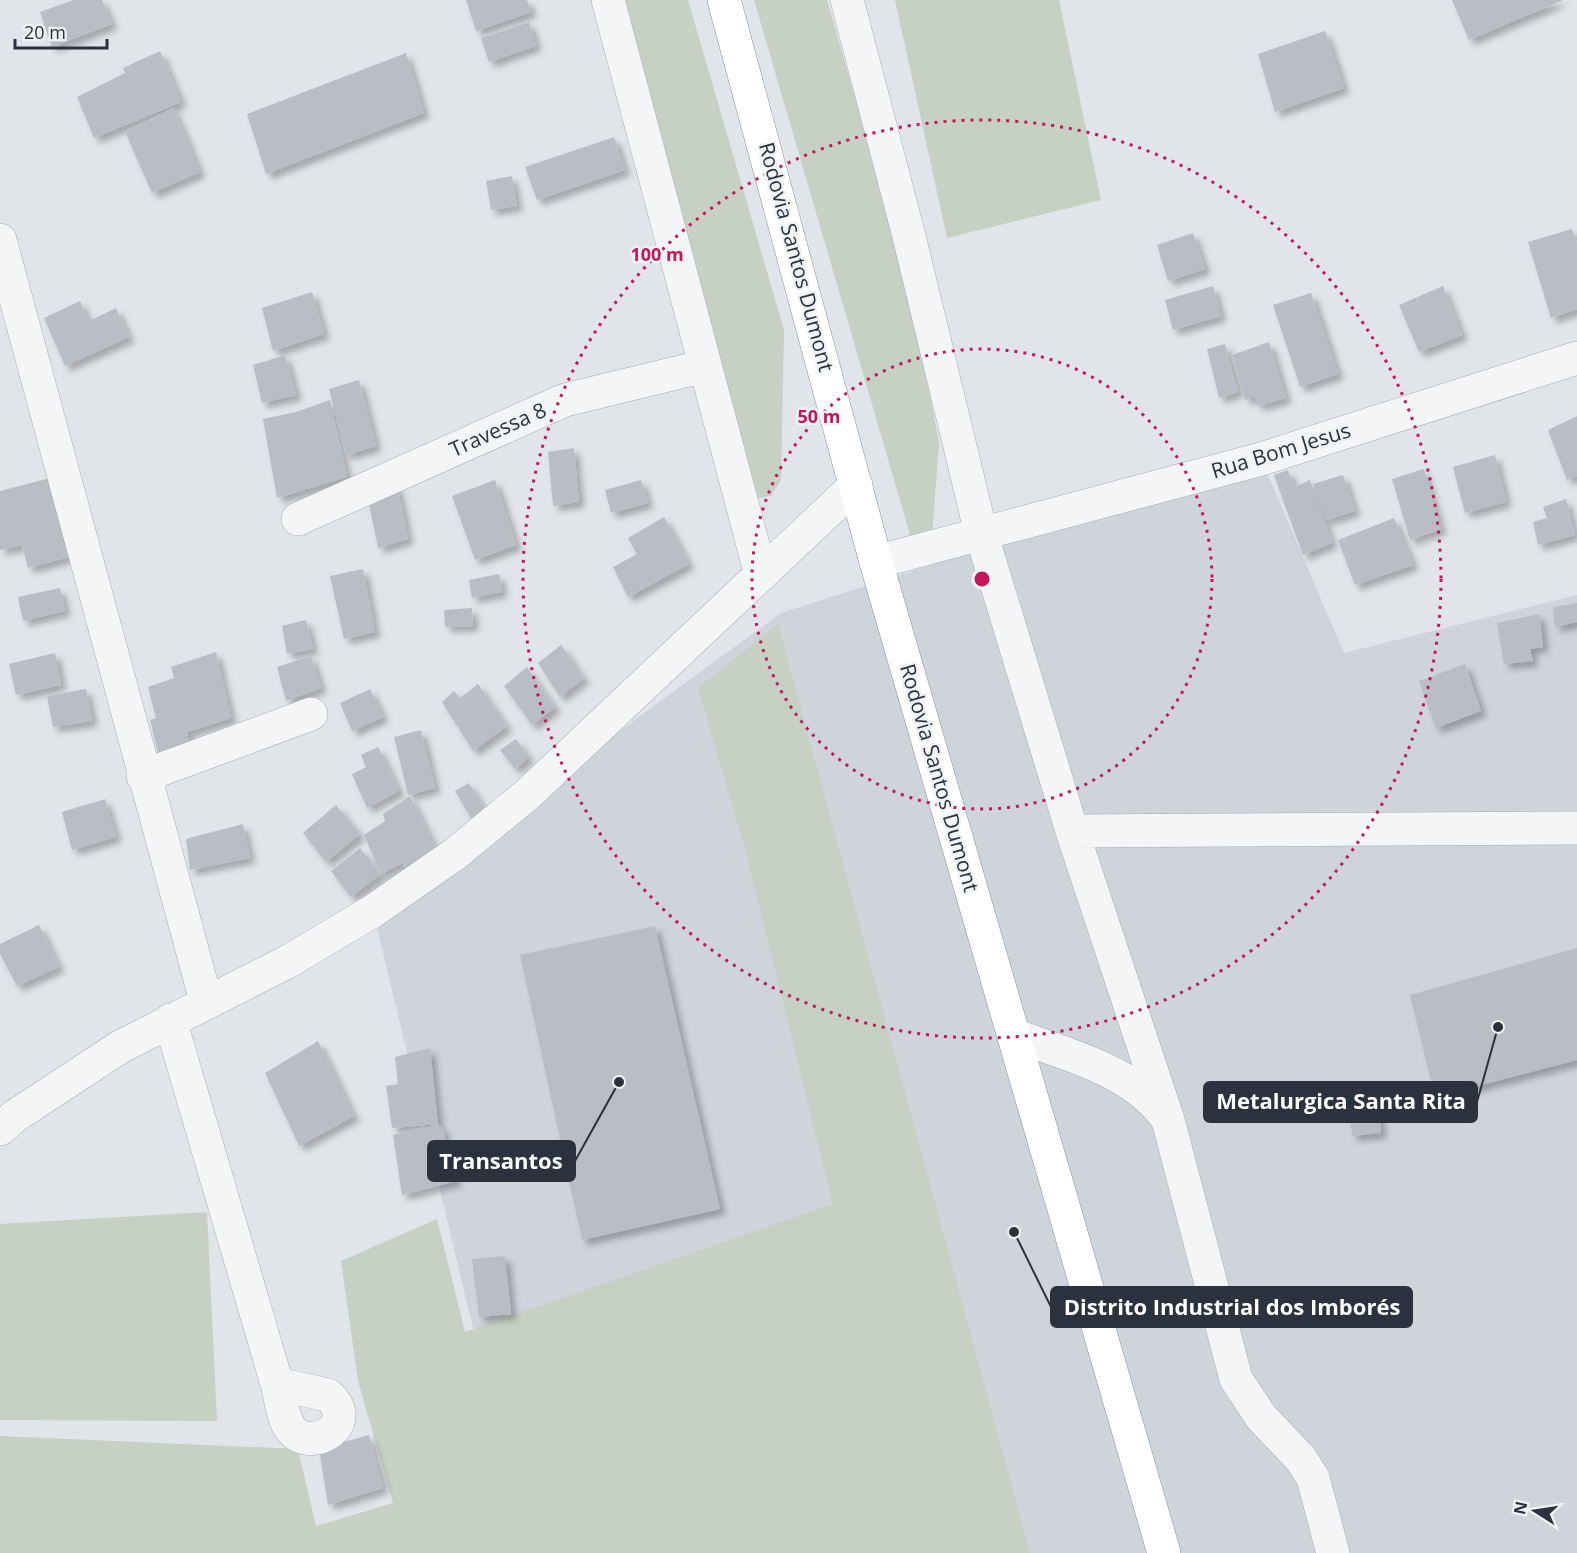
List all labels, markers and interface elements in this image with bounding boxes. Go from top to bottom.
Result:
scale bar [15,12,106,50]
text: 20 m [24,20,66,44]
street label: Rodovia Santos Dumont [753,139,841,374]
text: 100 m [630,242,684,266]
street label: Travessa 8 [445,395,550,463]
text: 50 m [798,404,840,428]
street label: Rua Bom Jesus [1208,416,1354,485]
centre of rings [972,569,992,589]
street label: Rodovia Santos Dumont [894,660,986,895]
callout: Metalurgica Santa Rita [1204,1082,1477,1122]
text: Metalurgica Santa Rita [1216,1085,1466,1115]
callout: Transantos [428,1141,575,1181]
text: Transantos [439,1145,563,1175]
callout: Distrito Industrial dos Imborés [1051,1287,1412,1327]
text: Distrito Industrial dos Imborés [1064,1291,1400,1321]
north arrow [1505,1481,1565,1541]
text: N [1508,1499,1532,1517]

